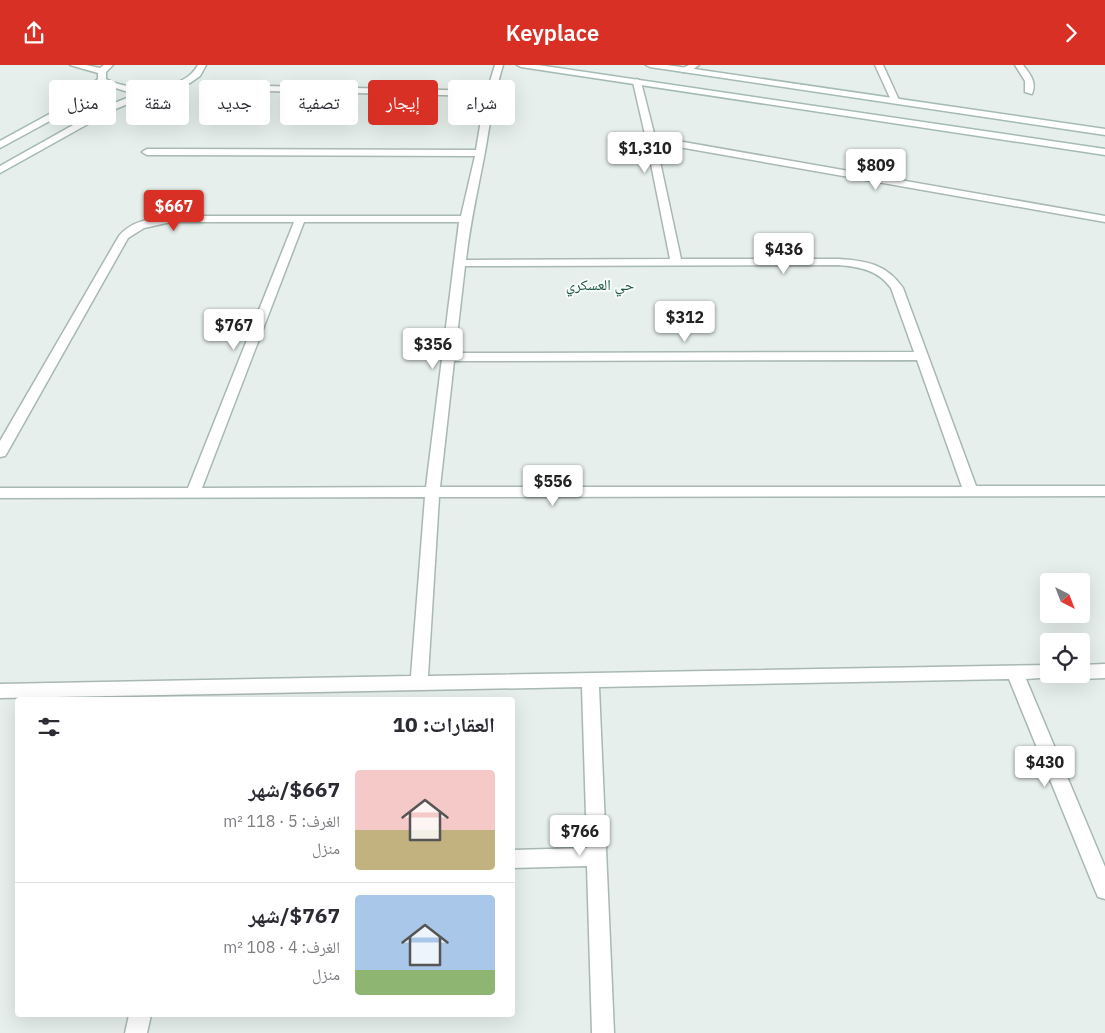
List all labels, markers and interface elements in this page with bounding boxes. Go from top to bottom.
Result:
text: Keyplace [506,18,599,47]
icon: share [20,19,48,47]
icon: forward [1057,19,1085,47]
chip: منزل [49,80,116,125]
chip: شقة [126,80,189,125]
chip: جديد [199,80,270,125]
chip: تصفية [280,80,358,125]
chip: إيجار [368,80,438,125]
chip: شراء [448,80,515,125]
pin: $1,310 [604,131,686,174]
text: $1,310 [619,138,671,158]
pin: $809 [846,149,906,191]
text: $809 [857,155,895,175]
pin: $667 [144,189,204,232]
text: $667 [155,196,193,216]
pin: $436 [754,233,814,275]
text: $436 [765,239,803,259]
district label: حي العسكري [566,275,635,297]
pin: $312 [655,301,715,343]
text: $312 [666,307,704,327]
pin: $767 [204,309,264,351]
text: $767 [215,315,253,335]
pin: $356 [403,327,463,370]
text: $356 [414,334,452,354]
pin: $556 [523,465,583,507]
text: $556 [534,471,572,491]
north arrow [1040,573,1090,623]
map controls [1040,573,1090,683]
button: locate [1040,633,1090,683]
text: العقارات: 10 [392,710,495,738]
icon: filters [35,713,63,741]
pin: $430 [1015,745,1075,788]
text: $430 [1026,752,1064,772]
text: $667/شهر [249,775,340,803]
icon: home [395,790,455,850]
text: الغرف: 5 · 118 m² [223,811,340,831]
pin: $766 [550,815,610,857]
text: $766 [561,821,599,841]
text: منزل [312,838,340,858]
text: $767/شهر [249,901,340,929]
icon: home [395,915,455,975]
text: الغرف: 4 · 108 m² [223,937,340,957]
text: منزل [312,964,340,984]

